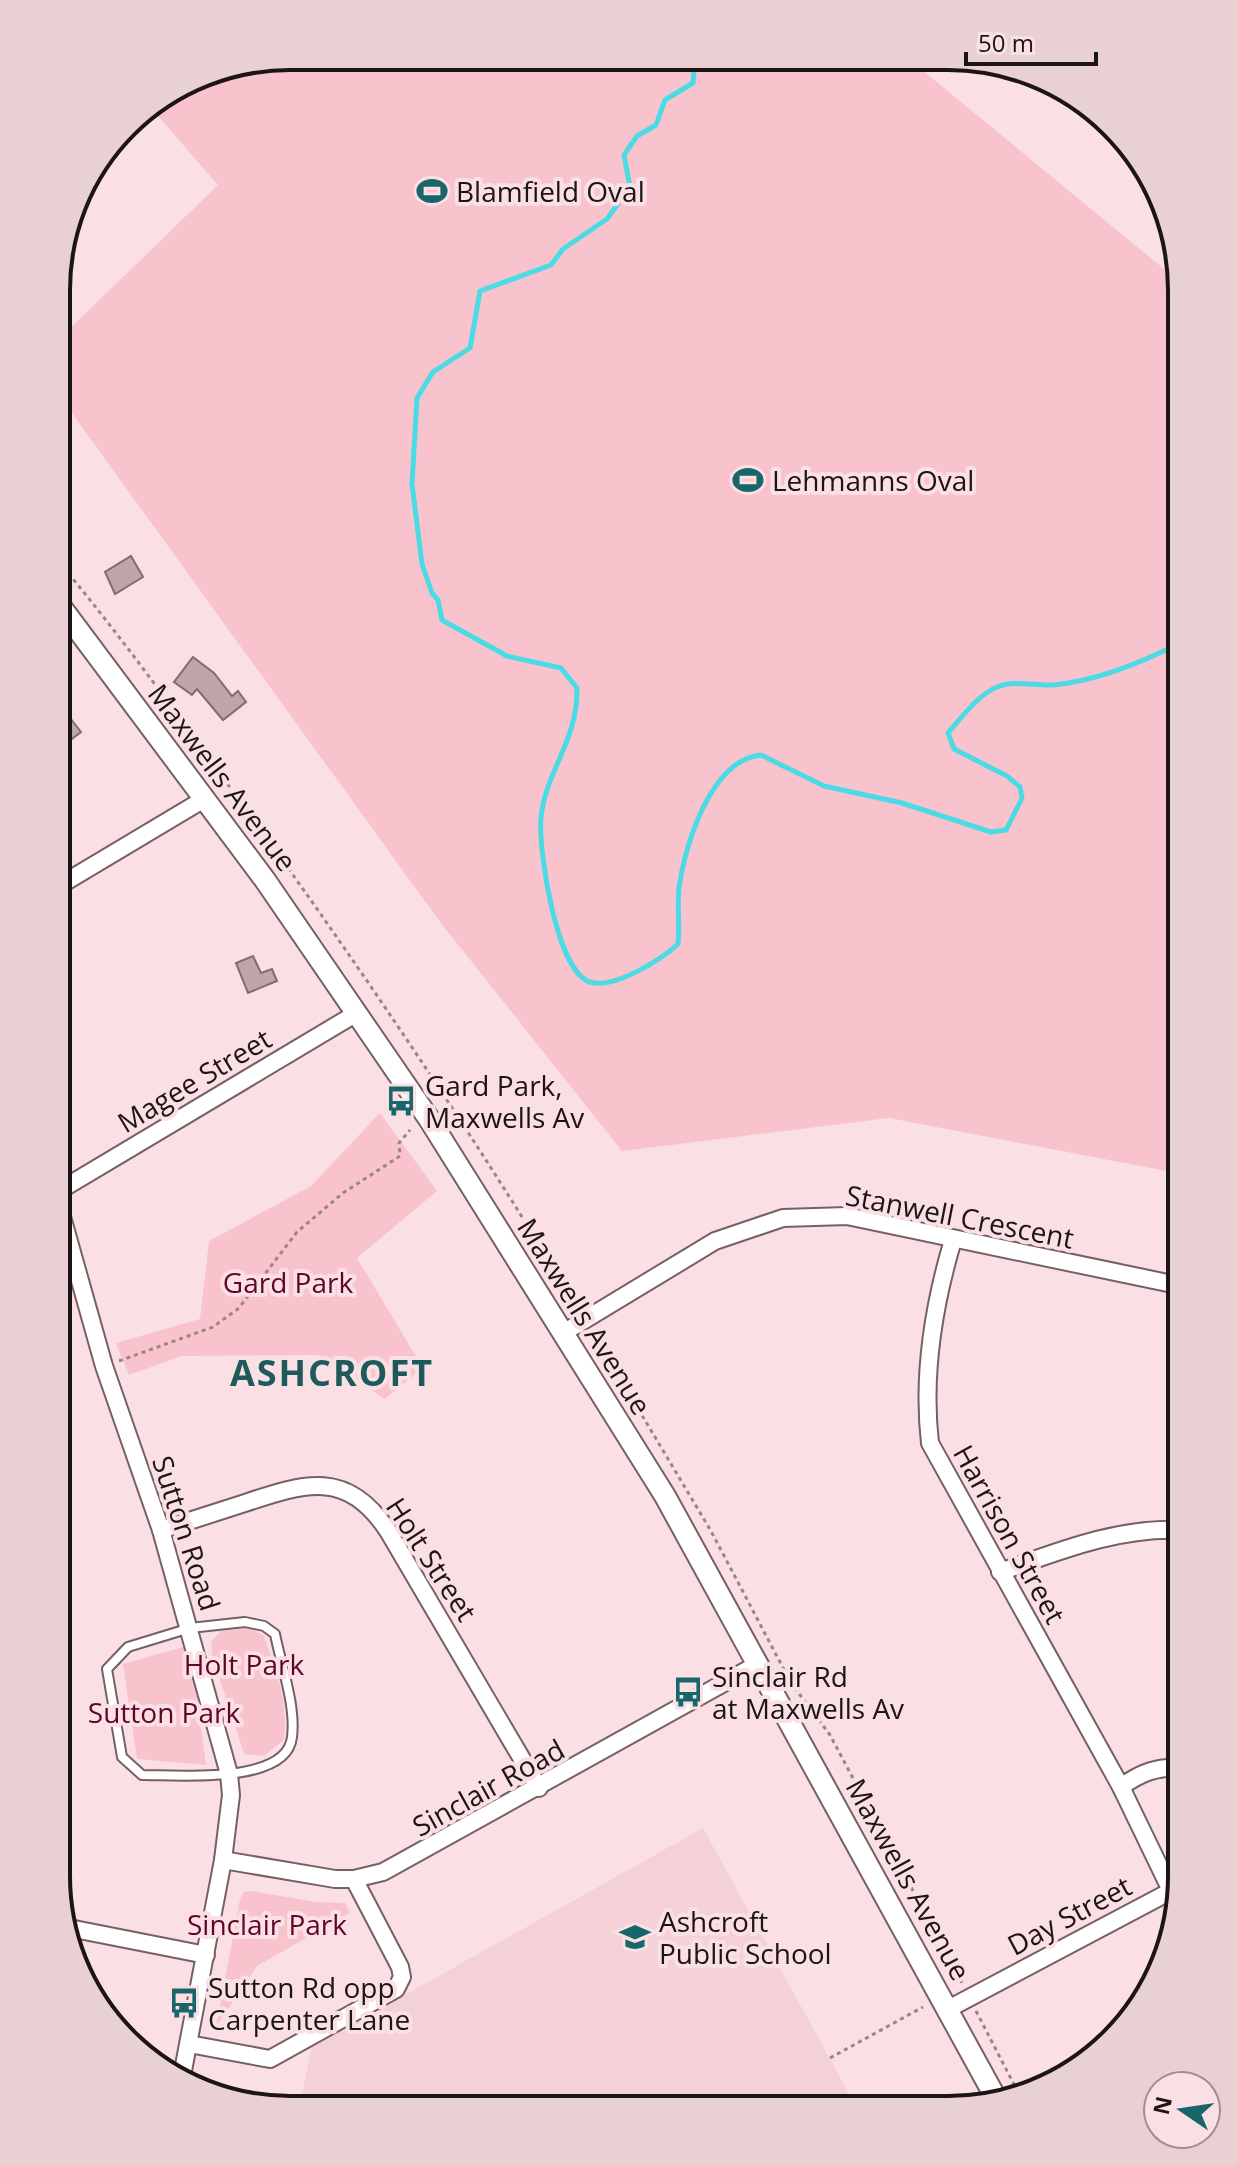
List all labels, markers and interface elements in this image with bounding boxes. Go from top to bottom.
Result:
scale bar [966,16,1096,66]
text: 50 m [978,26,1034,59]
place label: Blamfield Oval [456,172,645,210]
sports icon: Blamfield Oval [415,174,449,208]
place label: Lehmanns Oval [772,461,974,499]
sports icon: Lehmanns Oval [731,463,765,497]
street label: Maxwells Avenue [140,676,306,878]
street label: Magee Street [110,1019,278,1141]
place label: Gard Park, Maxwells Av [425,1066,584,1136]
bus stop icon: Gard Park, Maxwells Av [384,1084,418,1118]
street label: Stanwell Crescent [843,1175,1077,1257]
street label: Maxwells Avenue [509,1210,661,1422]
park label: Gard Park [223,1263,353,1301]
district label: ASHCROFT [230,1348,434,1397]
street label: Harrison Street [945,1438,1075,1630]
street label: Sutton Road [144,1451,230,1615]
street label: Holt Street [378,1490,486,1628]
park label: Holt Park [184,1645,304,1683]
place label: Sinclair Rd at Maxwells Av [712,1657,904,1727]
bus stop icon: Sinclair Rd at Maxwells Av [671,1675,705,1709]
park label: Sutton Park [88,1693,240,1731]
street label: Sinclair Road [405,1730,571,1844]
street label: Maxwells Avenue [838,1771,980,1987]
street label: Day Street [1000,1866,1138,1964]
place label: Ashcroft Public School [659,1902,832,1972]
park label: Sinclair Park [187,1905,347,1943]
school or university icon: Ashcroft Public School [618,1920,652,1954]
place label: Sutton Rd opp Carpenter Lane [208,1968,410,2038]
bus stop icon: Sutton Rd opp Carpenter Lane [167,1986,201,2020]
north arrow [1142,2070,1222,2150]
text: N [1145,2093,1178,2117]

